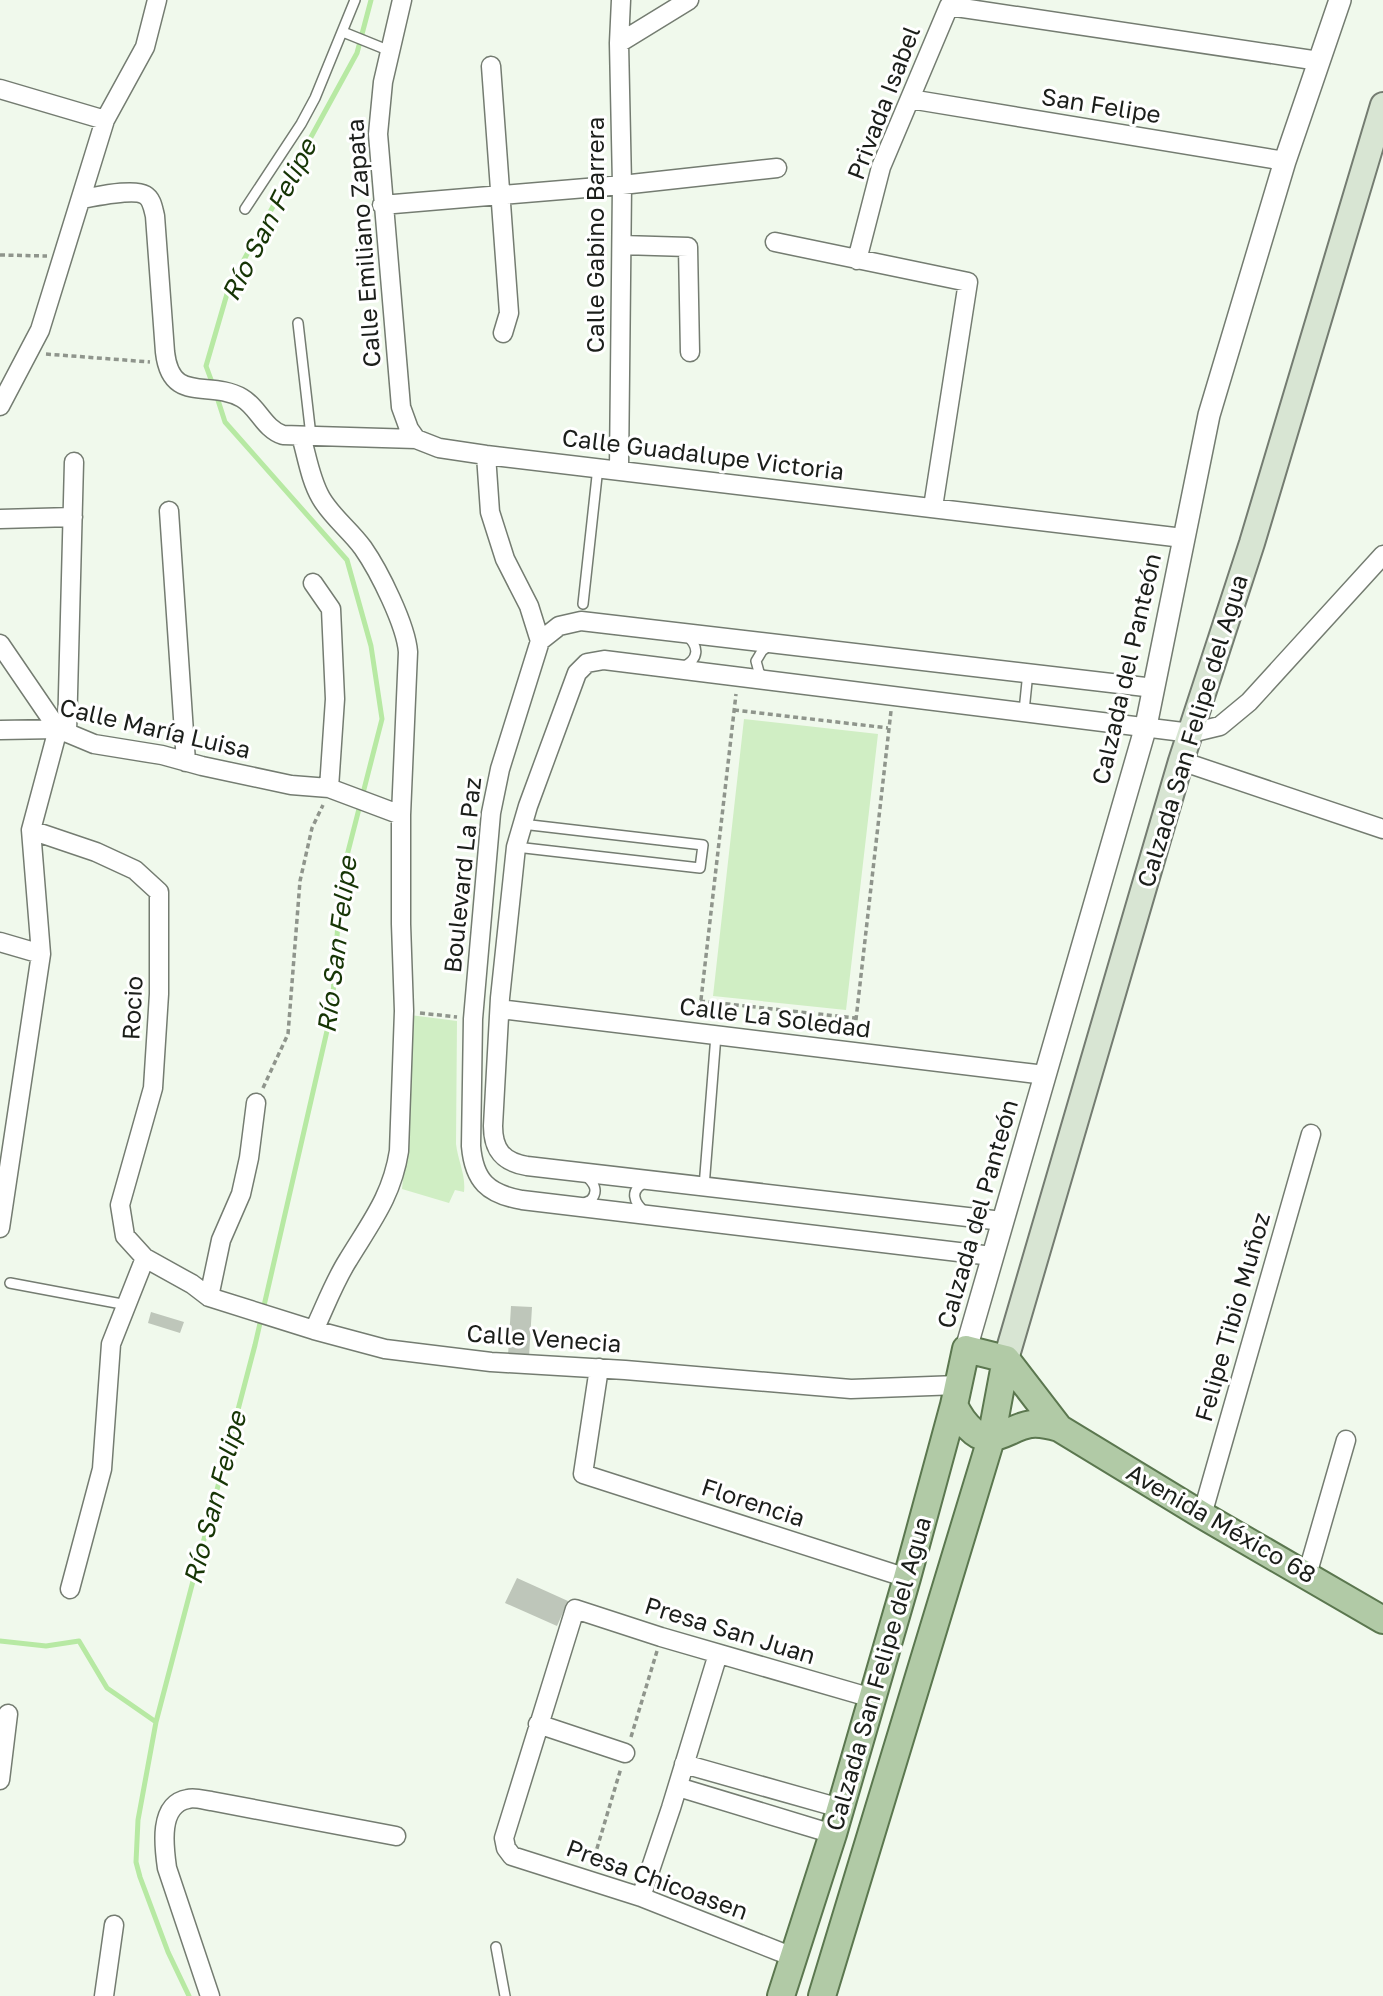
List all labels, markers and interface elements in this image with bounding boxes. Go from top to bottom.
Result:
street label: Privada Isabel [840,22,925,183]
street label: San Felipe [1039,81,1163,128]
street label: Calle Gabino Barrera [580,117,609,353]
street label: Calle Emiliano Zapata [339,118,386,368]
water label: Río San Felipe [215,132,323,306]
street label: Calle Guadalupe Victoria [560,422,846,485]
street label: Calzada del Panteón [1085,550,1166,787]
street label: Calzada San Felipe del Agua [1130,571,1253,890]
street label: Calle María Luisa [57,691,254,764]
street label: Boulevard La Paz [437,775,486,974]
water label: Río San Felipe [310,853,363,1035]
street label: Rocio [115,975,148,1041]
street label: Calle La Soledad [678,990,873,1043]
street label: Calzada del Panteón [930,1096,1023,1331]
street label: Felipe Tibio Muñoz [1188,1209,1275,1425]
street label: Calle Venecia [466,1318,623,1357]
water label: Río San Felipe [177,1406,253,1587]
street label: Avenida México 68 [1122,1457,1321,1589]
street label: Florencia [698,1471,809,1532]
street label: Calzada San Felipe del Agua [819,1513,936,1834]
street label: Presa San Juan [642,1590,819,1669]
street label: Presa Chicoasen [563,1832,752,1925]

